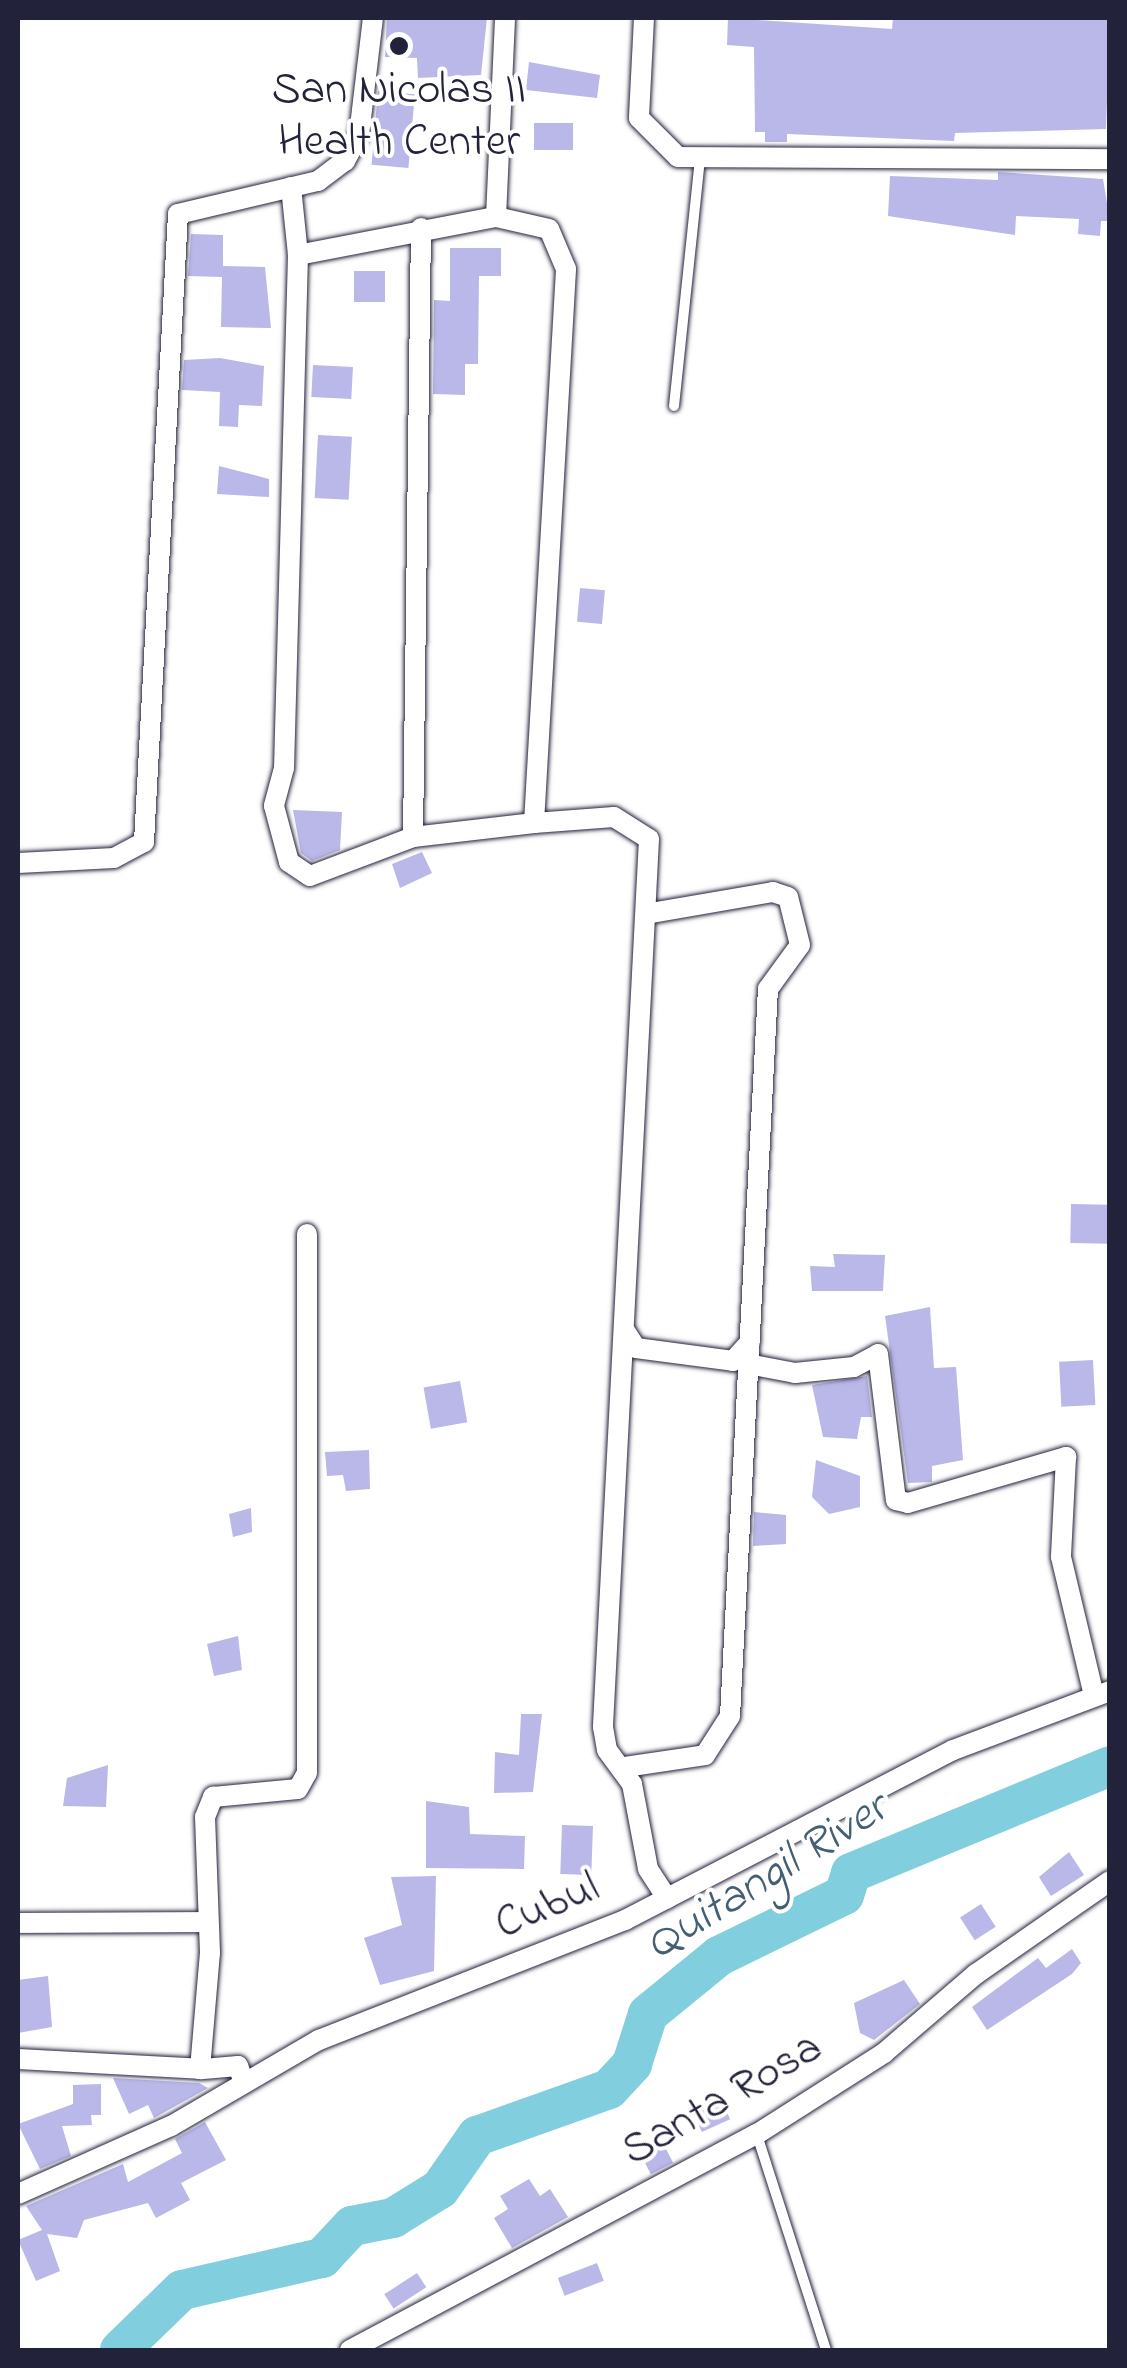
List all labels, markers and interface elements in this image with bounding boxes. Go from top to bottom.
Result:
marker: San Nicolas II Health Center [386,33,412,59]
place label: San Nicolas II Health Center [272,65,526,171]
water label: Quitangil River [635,1781,899,1975]
street label: Cubul [488,1862,608,1954]
street label: Santa Rosa [614,2022,832,2180]

